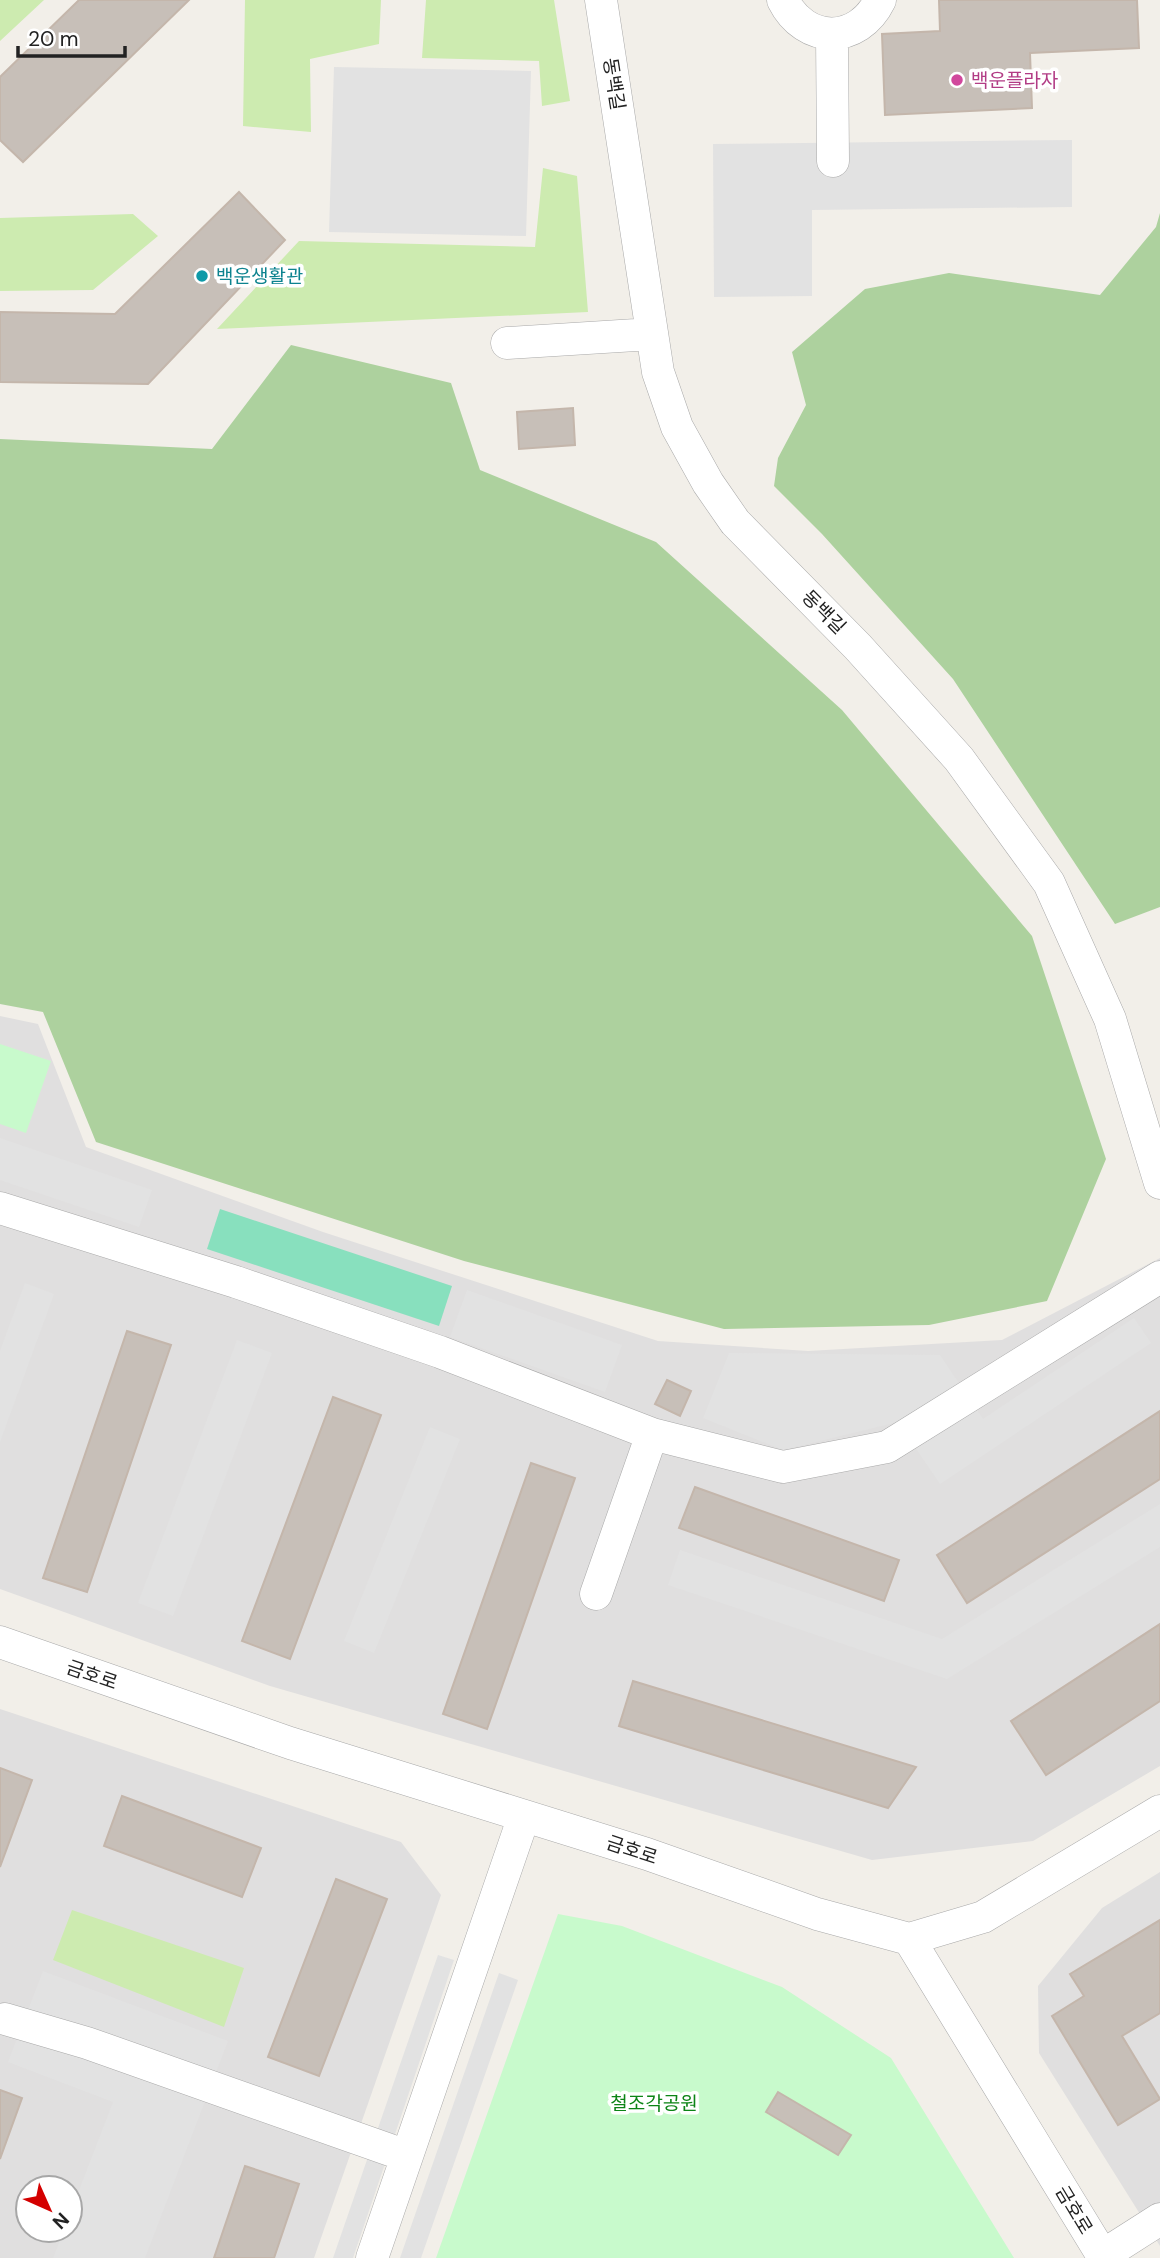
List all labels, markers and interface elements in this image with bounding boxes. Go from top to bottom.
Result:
scale bar [18,14,124,58]
text: 20 m [28,25,79,53]
street label: 동백길 [598,56,630,112]
place label: 백운플라자 [971,68,1058,93]
marker: 백운플라자 [949,72,965,88]
place label: 백운생활관 [216,264,303,289]
marker: 백운생활관 [194,268,210,284]
street label: 동백길 [797,585,851,639]
street label: 금호로 [63,1655,121,1695]
street label: 금호로 [603,1830,661,1870]
park label: 철조각공원 [610,2091,698,2116]
north arrow [14,2174,84,2244]
street label: 금호로 [1050,2181,1098,2239]
text: N [47,2207,74,2234]

